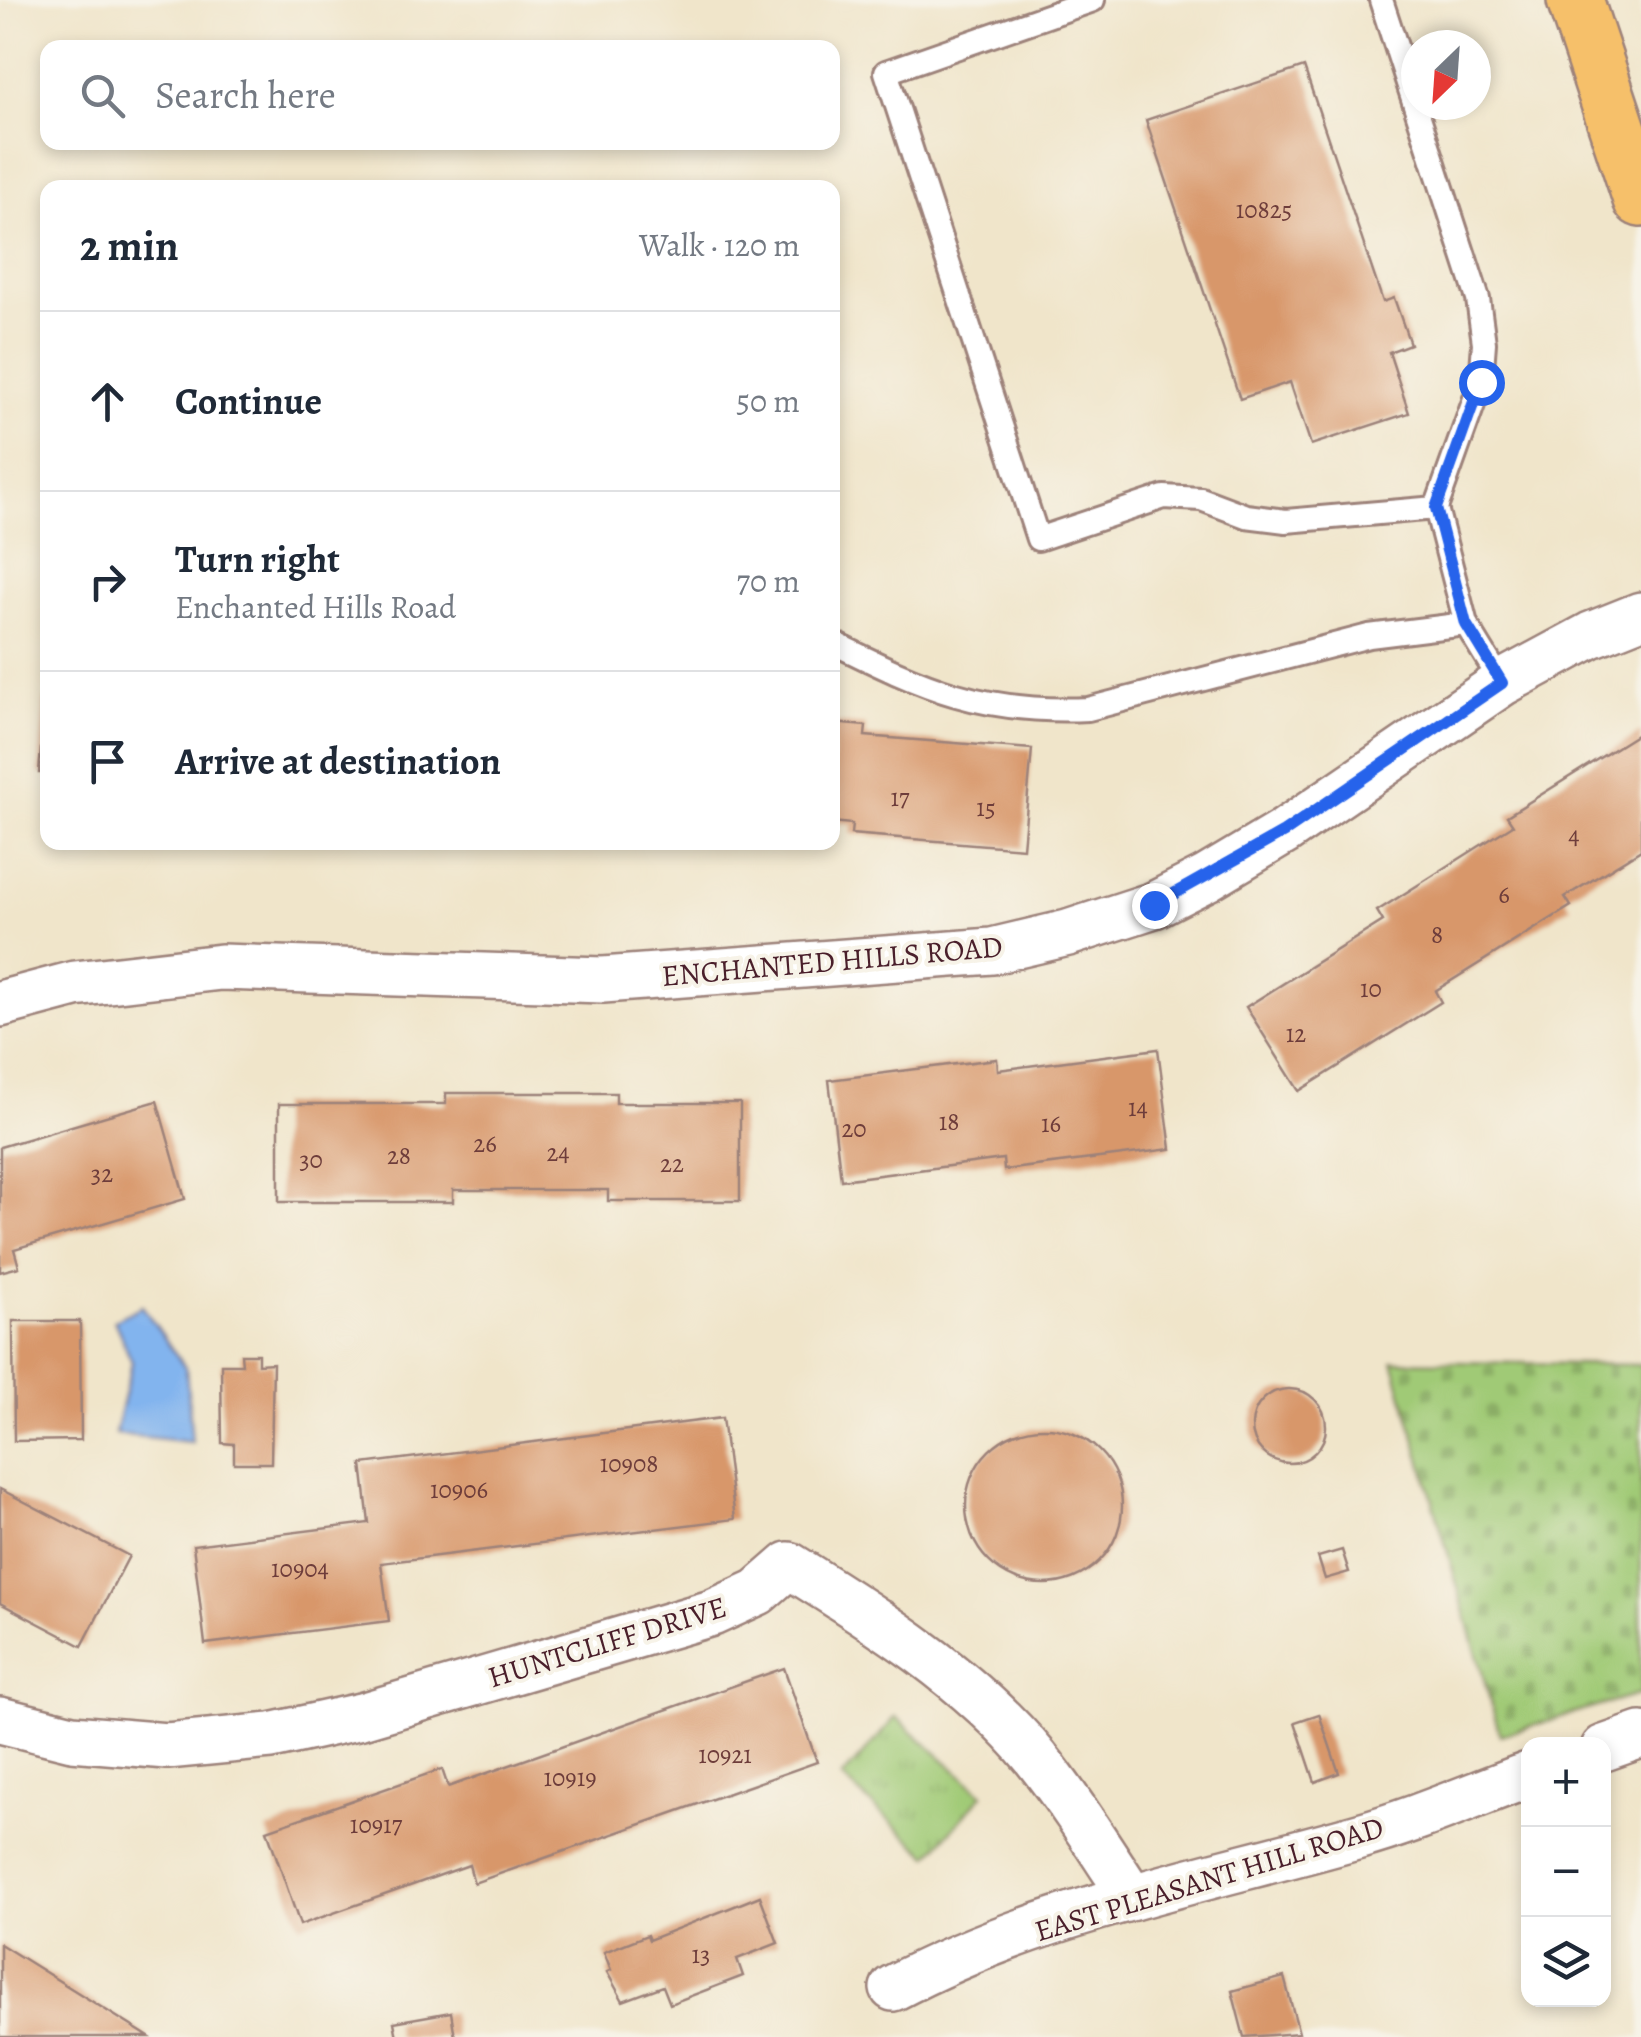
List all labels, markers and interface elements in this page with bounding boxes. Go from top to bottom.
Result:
north arrow [1401,30,1491,120]
search box [40,40,840,150]
icon: search [75,68,130,123]
text: Search here [155,69,336,121]
house number: 10825 [1236,193,1292,227]
text: 2 min [80,217,179,274]
text: Walk · 120 m [639,223,800,267]
route start [1459,360,1505,406]
icon: ahead [80,374,135,429]
text: Continue [175,375,322,427]
text: 50 m [736,379,800,423]
text: Turn right [175,533,340,585]
icon: right [80,554,135,609]
text: 70 m [737,559,800,603]
text: Enchanted Hills Road [175,585,456,629]
icon: arrive [80,734,135,789]
text: Arrive at destination [175,735,501,787]
house number: 17 [890,781,910,815]
house number: 15 [976,791,996,825]
house number: 4 [1568,819,1580,853]
house number: 6 [1498,878,1510,912]
route end [1132,883,1178,929]
house number: 8 [1431,918,1443,952]
street label: ENCHANTED HILLS ROAD [660,926,1004,996]
house number: 10 [1360,972,1382,1006]
house number: 12 [1286,1017,1306,1051]
house number: 14 [1128,1091,1148,1125]
house number: 18 [939,1105,959,1139]
house number: 16 [1041,1107,1061,1141]
house number: 20 [841,1112,867,1146]
house number: 26 [473,1127,497,1161]
house number: 24 [546,1136,570,1170]
house number: 28 [387,1139,411,1173]
house number: 30 [299,1143,323,1177]
house number: 22 [660,1147,684,1181]
house number: 32 [91,1157,113,1191]
house number: 10908 [600,1447,658,1481]
house number: 10906 [430,1473,488,1507]
house number: 10904 [271,1552,329,1586]
street label: HUNTCLIFF DRIVE [483,1587,731,1697]
map controls [1521,1737,1611,2007]
button: + [1521,1737,1611,1827]
house number: 10921 [698,1738,752,1772]
house number: 10919 [543,1761,597,1795]
street label: EAST PLEASANT HILL ROAD [1030,1807,1388,1951]
house number: 10917 [350,1808,403,1842]
button: − [1521,1827,1611,1917]
button: layers [1521,1917,1611,2007]
house number: 13 [692,1938,710,1972]

